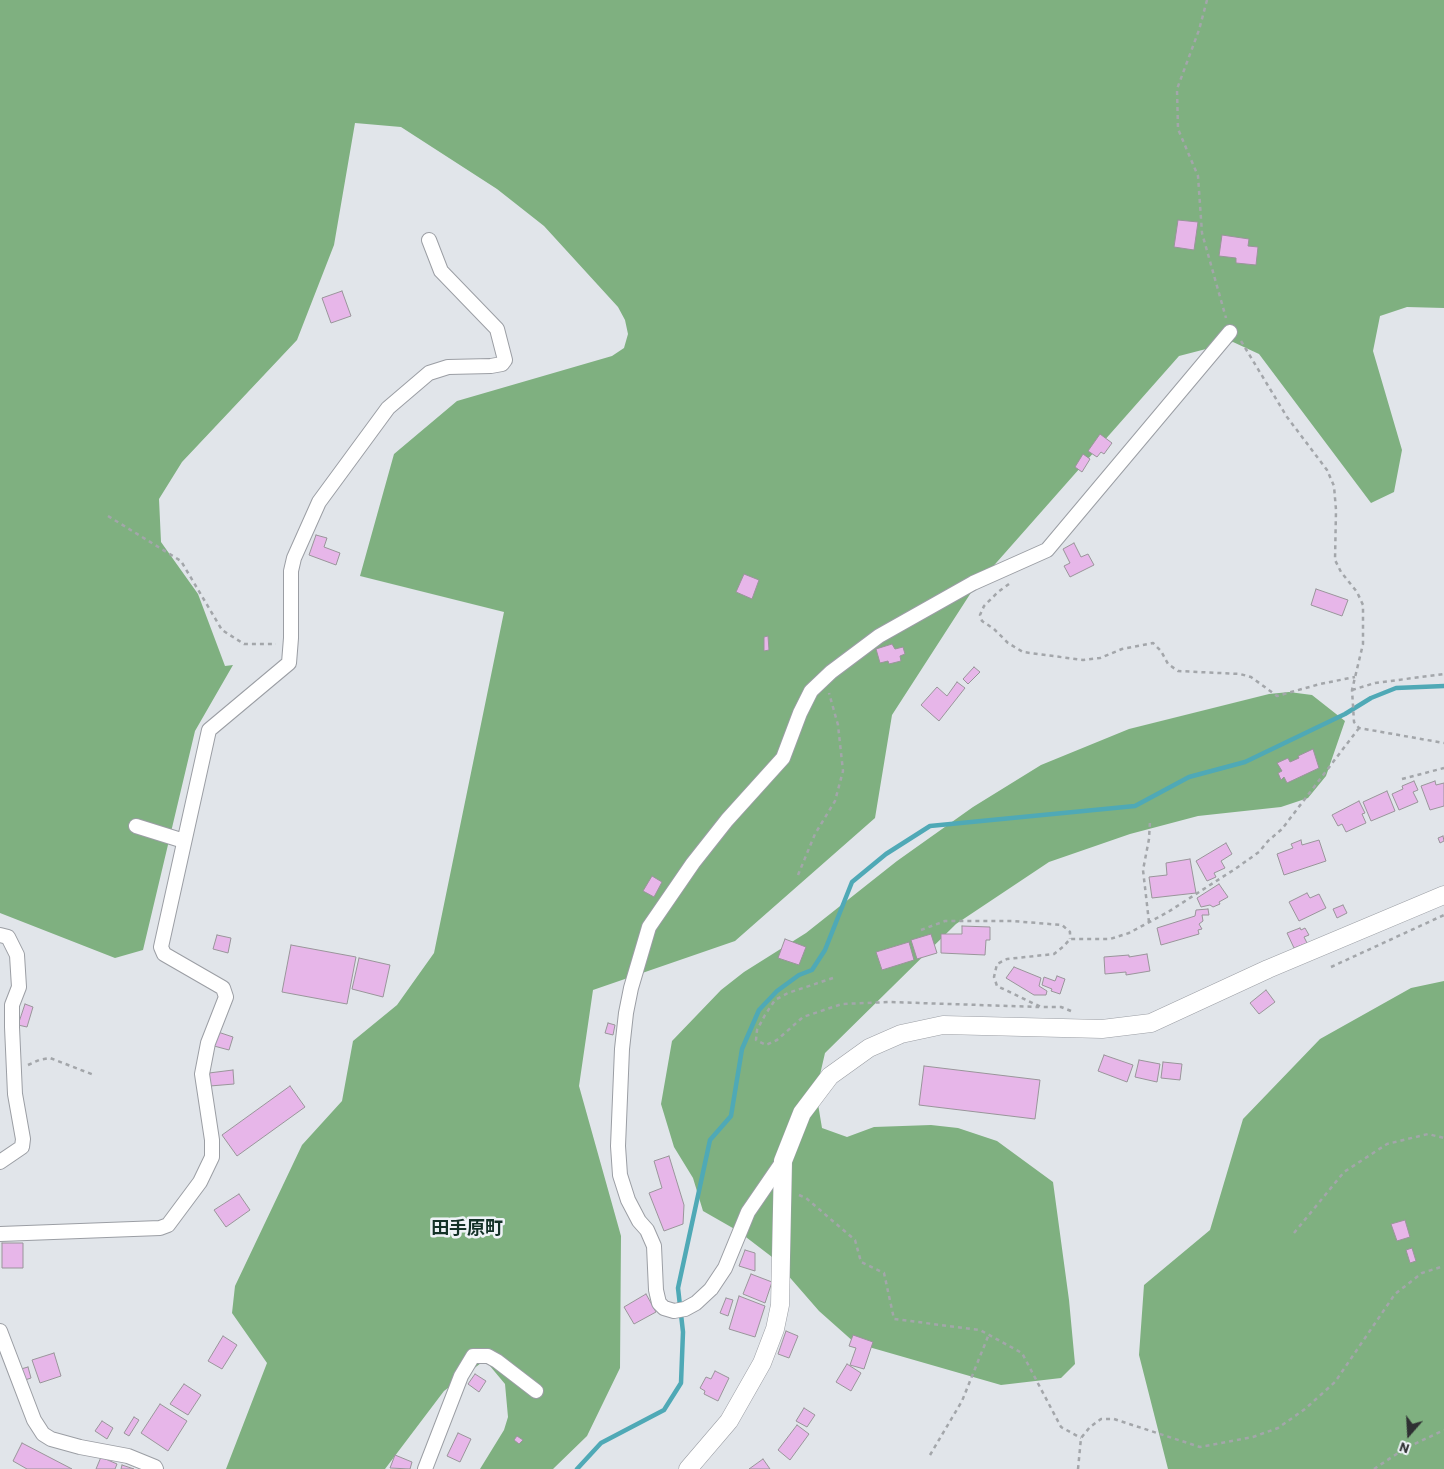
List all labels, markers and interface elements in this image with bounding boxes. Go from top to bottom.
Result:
district label: 田手原町 [431,1217,503,1239]
north arrow [1384,1409,1434,1459]
text: N [1397,1439,1411,1458]

